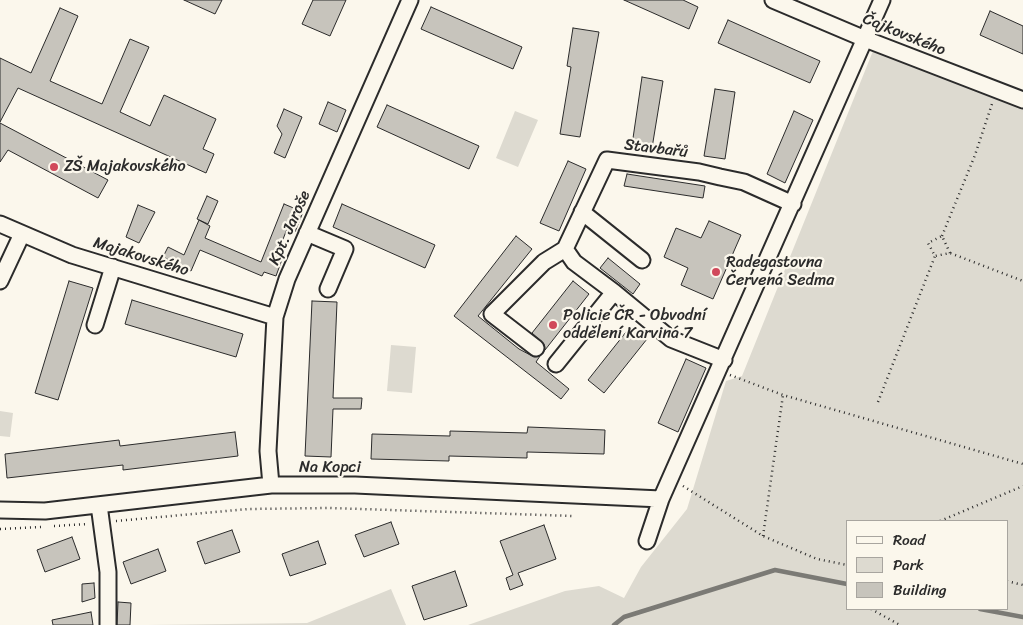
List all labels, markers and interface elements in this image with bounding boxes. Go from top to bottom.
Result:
street label: Čajkovského [860,10,948,60]
street label: Stavbařů [623,136,689,162]
place label: ZŠ Majakovského [64,157,186,177]
marker: ZŠ Majakovského [48,161,60,173]
street label: Kpt. Jaroše [265,188,315,268]
street label: Majakovského [91,233,191,281]
place label: Radegastovna Červená Sedma [726,253,834,291]
marker: Radegastovna Červená Sedma [710,266,722,278]
place label: Policie ČR - Obvodní oddělení Karviná 7 [563,306,706,344]
marker: Policie ČR - Obvodní oddělení Karviná 7 [547,319,559,331]
street label: Na Kopci [299,458,361,478]
legend [846,520,1008,610]
text: Road [893,527,925,553]
text: Park [893,552,924,578]
text: Building [893,577,947,603]

